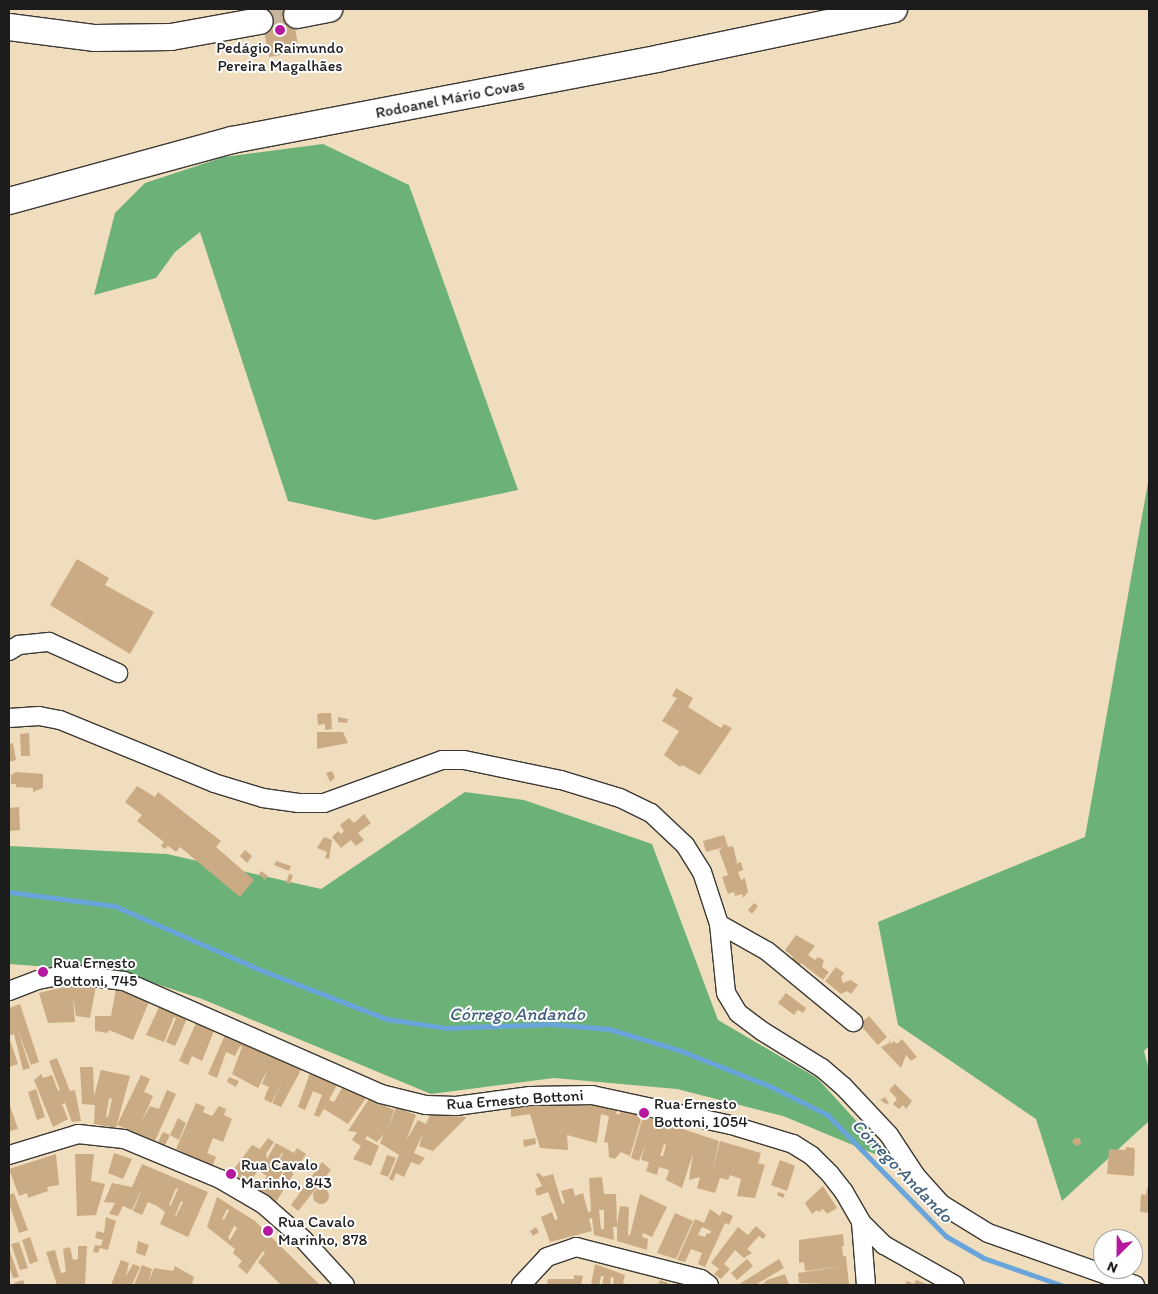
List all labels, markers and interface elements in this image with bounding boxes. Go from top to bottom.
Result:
marker: Pedágio Raimundo Pereira Magalhães [274,24,286,36]
place label: Pedágio Raimundo Pereira Magalhães [216,38,344,76]
street label: Rodoanel Mário Covas [374,75,526,123]
place label: Rua Ernesto Bottoni, 745 [53,953,137,991]
marker: Rua Ernesto Bottoni, 745 [37,966,49,978]
water label: Córrego Andando [449,1003,585,1025]
street label: Rua Ernesto Bottoni [446,1086,584,1114]
place label: Rua Ernesto Bottoni, 1054 [654,1094,748,1132]
marker: Rua Ernesto Bottoni, 1054 [638,1107,650,1119]
water label: Córrego Andando [847,1115,957,1227]
place label: Rua Cavalo Marinho, 843 [241,1155,332,1193]
marker: Rua Cavalo Marinho, 843 [225,1168,237,1180]
place label: Rua Cavalo Marinho, 878 [278,1212,367,1250]
marker: Rua Cavalo Marinho, 878 [262,1225,274,1237]
north arrow [1093,1229,1143,1279]
text: N [1105,1258,1120,1277]

